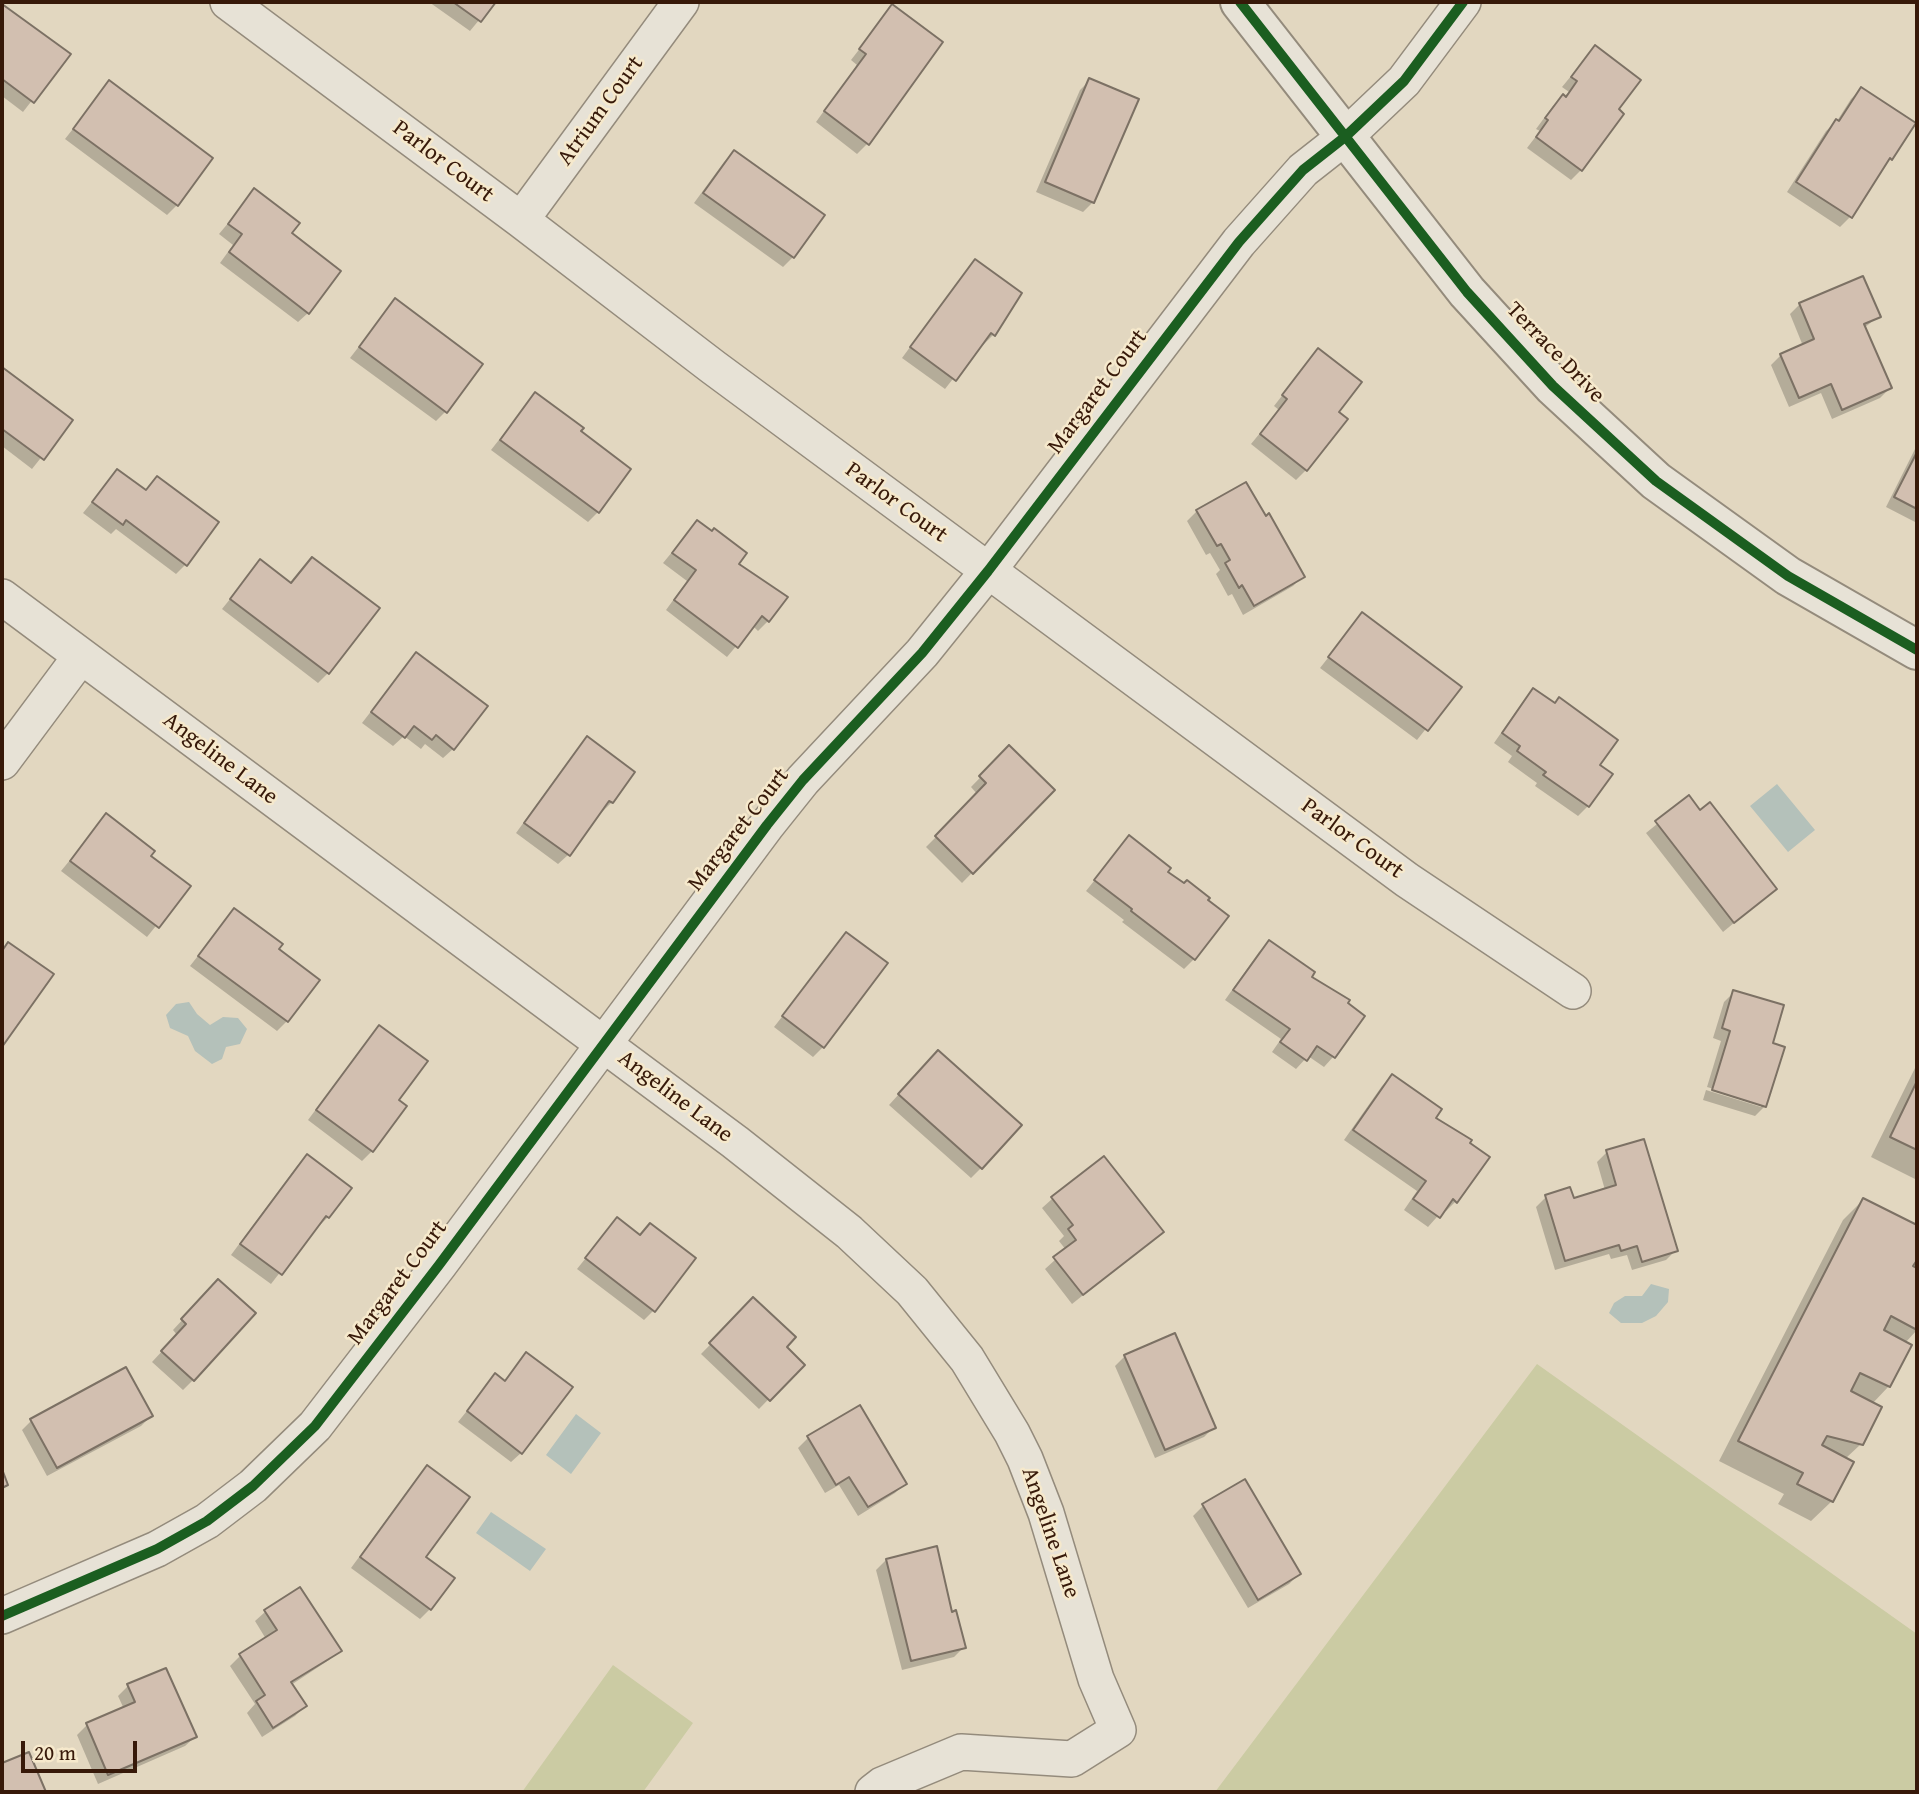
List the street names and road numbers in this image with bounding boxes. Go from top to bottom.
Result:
street label: Atrium Court [552,51,650,171]
street label: Parlor Court [387,115,499,209]
street label: Terrace Drive [1500,297,1610,409]
street label: Margaret Court [1042,324,1154,460]
street label: Parlor Court [839,457,953,549]
street label: Angeline Lane [157,707,283,811]
street label: Margaret Court [682,763,796,897]
street label: Parlor Court [1295,793,1409,885]
street label: Angeline Lane [612,1045,738,1149]
street label: Margaret Court [342,1215,454,1351]
street label: Angeline Lane [1015,1464,1085,1602]

